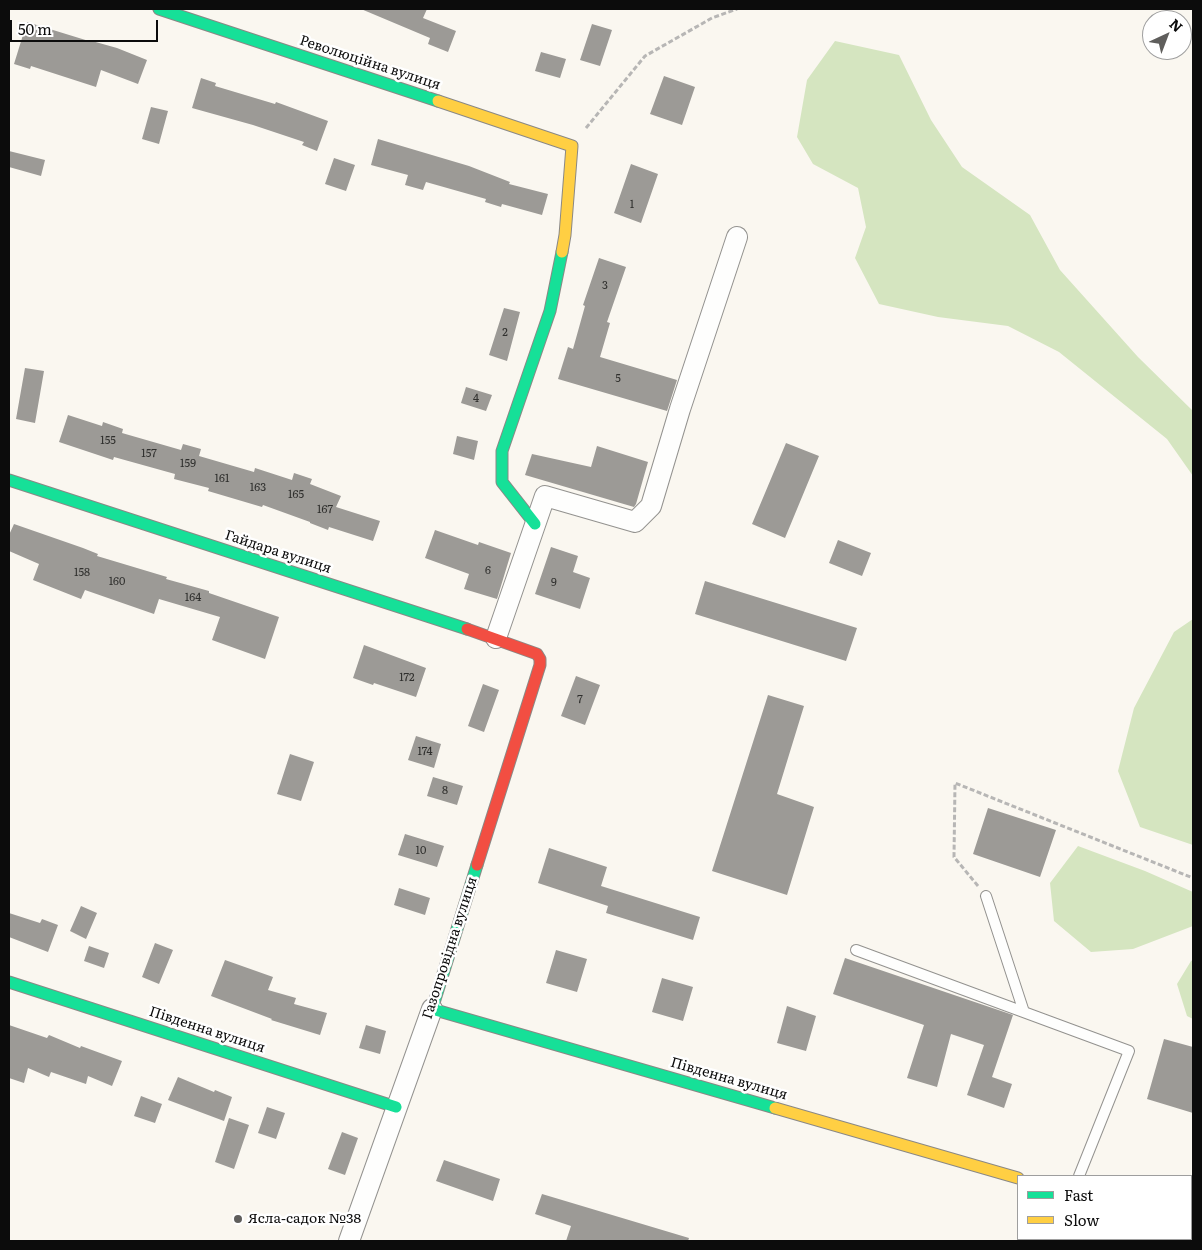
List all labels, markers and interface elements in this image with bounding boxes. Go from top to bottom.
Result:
scale bar [12,10,160,42]
north arrow [1142,10,1192,60]
text: N [1165,13,1188,36]
text: 50 m [18,17,52,40]
street label: Революційна вулиця [297,32,443,94]
house number: 1 [630,198,634,212]
house number: 3 [602,279,608,293]
house number: 2 [502,326,508,340]
house number: 5 [615,372,621,386]
house number: 4 [473,392,479,406]
house number: 155 [100,434,116,448]
house number: 157 [141,447,157,461]
house number: 159 [180,457,196,471]
house number: 161 [215,472,229,486]
house number: 163 [250,481,266,495]
house number: 165 [288,488,304,502]
house number: 167 [317,503,333,517]
street label: Гайдара вулиця [223,527,333,577]
house number: 6 [485,564,491,578]
house number: 158 [74,566,90,580]
house number: 160 [109,575,125,589]
house number: 9 [551,576,557,590]
house number: 164 [185,591,201,605]
house number: 172 [399,671,415,685]
house number: 7 [577,693,583,707]
house number: 174 [417,745,433,759]
house number: 8 [442,784,448,798]
house number: 10 [416,844,426,858]
street label: Газопровідна вулиця [419,875,481,1021]
street label: Південна вулиця [147,1003,267,1057]
street label: Південна вулиця [669,1054,789,1104]
legend [1017,1175,1192,1240]
text: Fast [1064,1183,1093,1206]
text: Slow [1064,1208,1099,1231]
place label: Ясла-садок №38 [248,1211,361,1227]
marker: Ясла-садок №38 [232,1213,244,1225]

